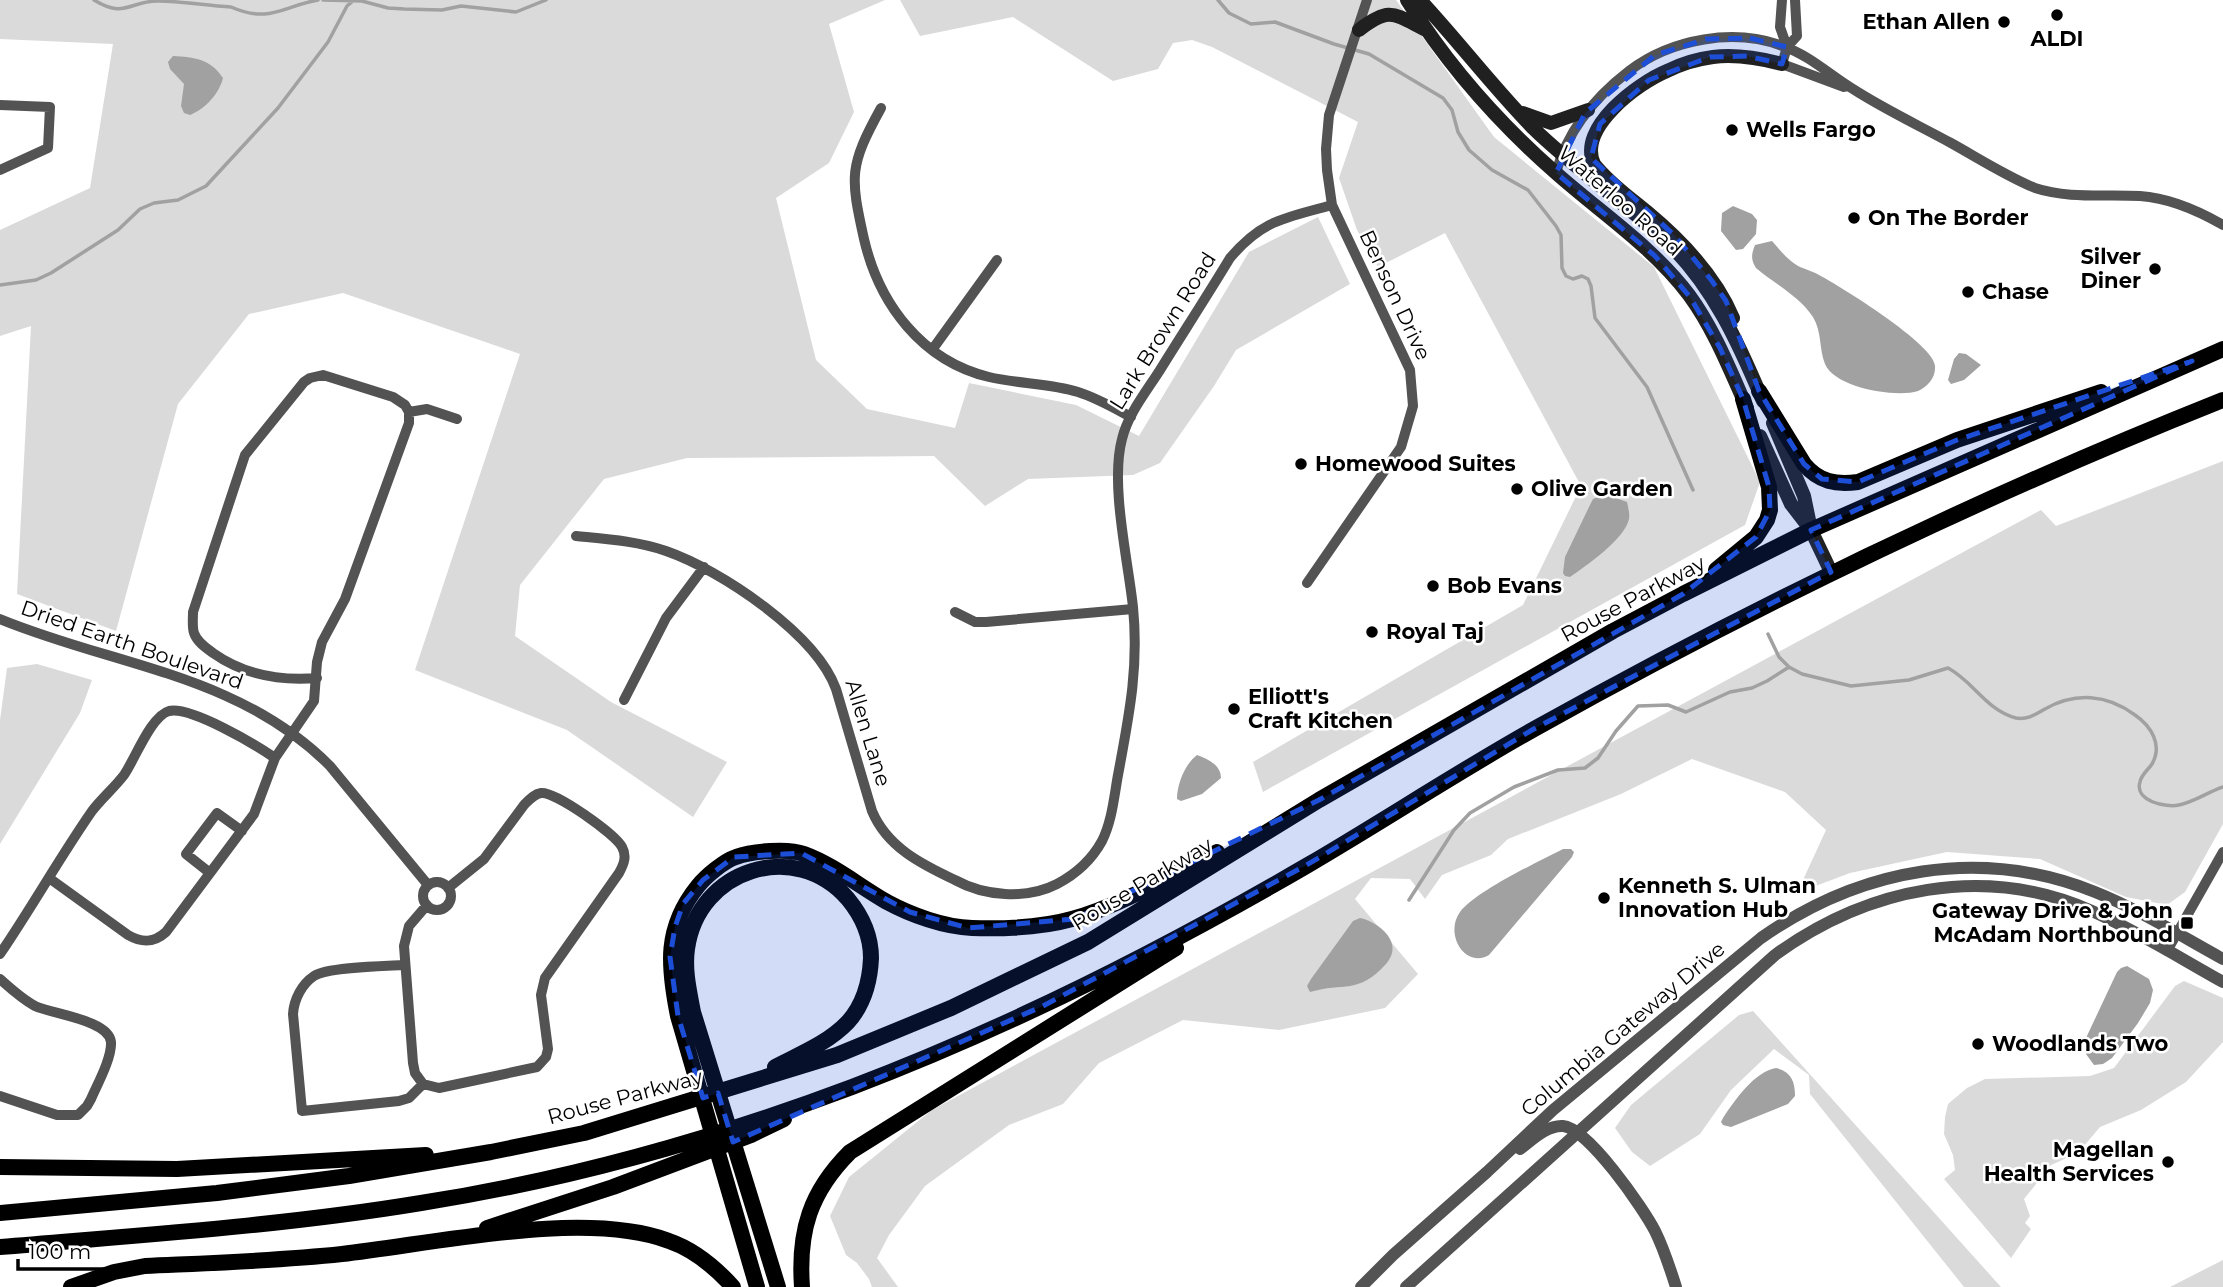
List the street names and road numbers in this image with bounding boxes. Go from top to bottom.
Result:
street label: Waterloo Road [1553,140,1687,261]
street label: Benson Drive [1354,226,1437,364]
street label: Lark Brown Road [1104,247,1221,414]
street label: Rouse Parkway [1556,550,1710,647]
street label: Dried Earth Boulevard [18,595,247,694]
street label: Allen Lane [840,676,897,789]
street label: Rouse Parkway [1067,831,1217,935]
street label: Columbia Gateway Drive [1516,936,1730,1121]
street label: Rouse Parkway [544,1064,706,1129]

